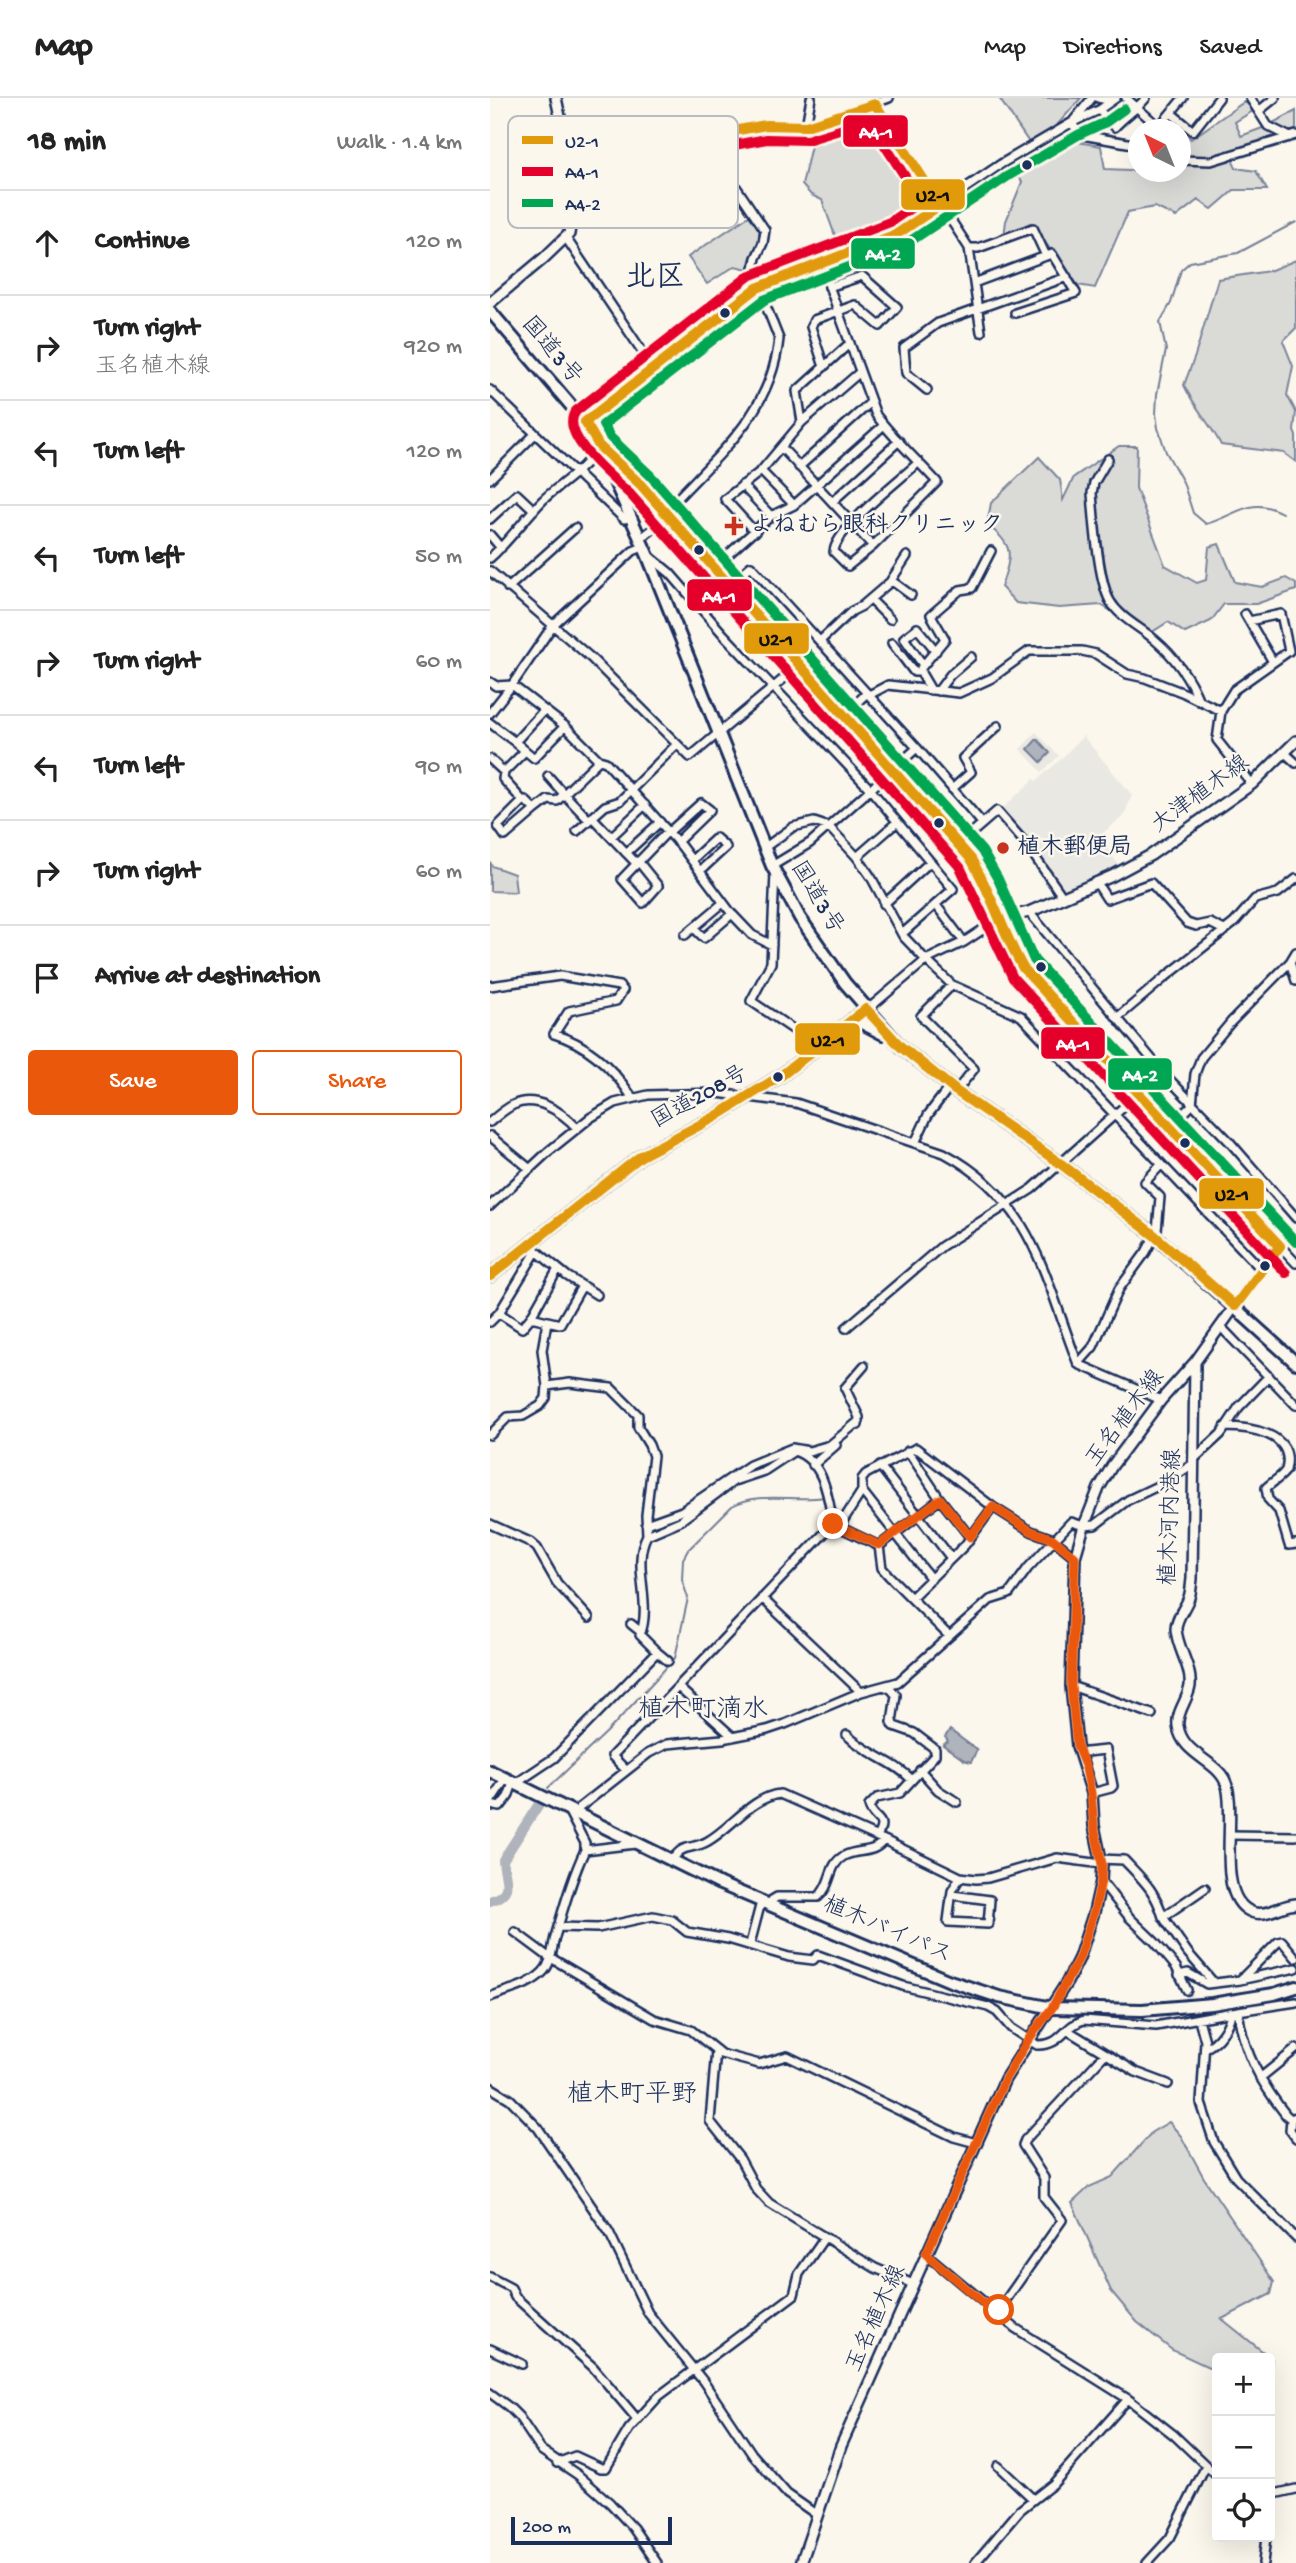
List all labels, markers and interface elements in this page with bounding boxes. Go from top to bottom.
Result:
text: Map [35,29,92,67]
text: Map [984,34,1026,63]
text: Directions [1064,34,1162,63]
text: Saved [1200,34,1261,63]
line badge: A4-1 [842,114,909,148]
legend [508,116,738,228]
north arrow [1128,119,1191,182]
text: A4-1 [858,123,893,146]
text: 18 min [28,126,106,161]
text: Walk · 1.4 km [337,130,462,157]
text: U2-1 [565,132,599,155]
unlabelled marker [1020,158,1034,172]
text: A4-1 [565,163,599,186]
line badge: U2-1 [900,178,966,211]
text: U2-1 [916,186,950,209]
text: A4-2 [565,195,600,218]
icon: ahead [28,224,66,262]
text: Continue [95,227,189,258]
text: 120 m [407,229,462,256]
line badge: A4-2 [850,237,916,270]
text: A4-2 [864,245,901,268]
district label: 北区 [625,261,685,297]
unlabelled marker [718,306,732,320]
street label: 国道3号 [515,311,588,391]
text: Turn right [95,314,199,345]
icon: right [28,329,66,367]
text: 920 m [404,334,462,361]
text: 玉名植木線 [95,354,210,381]
icon: left [28,434,66,472]
text: Turn left [95,437,183,468]
text: 120 m [407,439,462,466]
place label: よねむら眼科クリニック [750,512,1003,540]
marker: よねむら眼科クリニック [724,516,744,536]
icon: left [28,539,66,577]
text: Turn left [95,542,183,573]
unlabelled marker [692,543,706,557]
text: 50 m [415,544,462,571]
line badge: A4-1 [686,578,753,612]
text: A4-1 [701,587,736,610]
line badge: U2-1 [743,622,810,655]
text: U2-1 [759,630,793,653]
icon: right [28,644,66,682]
text: Turn right [95,647,199,678]
text: 60 m [416,649,462,676]
icon: left [28,749,66,787]
street label: 大津植木線 [1146,749,1255,840]
text: Turn left [95,752,183,783]
text: 90 m [416,754,462,781]
unlabelled marker [932,816,946,830]
place label: 植木郵便局 [1017,834,1132,862]
marker: 植木郵便局 [995,840,1011,856]
icon: right [28,854,66,892]
street label: 国道3号 [784,856,849,940]
text: Turn right [95,857,199,888]
text: 60 m [416,859,462,886]
icon: arrive [28,959,66,997]
unlabelled marker [1034,960,1048,974]
text: Arrive at destination [95,962,320,993]
line badge: U2-1 [794,1022,861,1056]
line badge: A4-1 [1040,1026,1106,1060]
text: U2-1 [811,1031,845,1054]
text: A4-1 [1055,1035,1090,1058]
button: Save [28,1050,238,1115]
button: Share [252,1050,462,1115]
line badge: A4-2 [1107,1057,1173,1091]
street label: 国道208号 [647,1060,753,1135]
text: A4-2 [1121,1066,1158,1089]
unlabelled marker [771,1070,785,1084]
unlabelled marker [1178,1136,1192,1150]
line badge: U2-1 [1198,1177,1265,1210]
text: U2-1 [1215,1185,1249,1208]
unlabelled marker [1258,1259,1272,1273]
street label: 玉名植木線 [1080,1364,1171,1473]
street label: 植木河内港線 [1155,1448,1188,1586]
route end [817,1508,848,1539]
district label: 植木町滴水 [638,1694,768,1727]
street label: 植木バイパス [818,1891,956,1970]
district label: 植木町平野 [567,2079,697,2112]
street label: 玉名植木線 [840,2261,913,2377]
route start [983,2294,1014,2325]
map controls [1212,2353,1275,2542]
button: + [1212,2353,1275,2416]
button: − [1212,2416,1275,2479]
button: locate [1212,2479,1275,2542]
scale bar [511,2514,672,2546]
text: 200 m [522,2517,571,2540]

